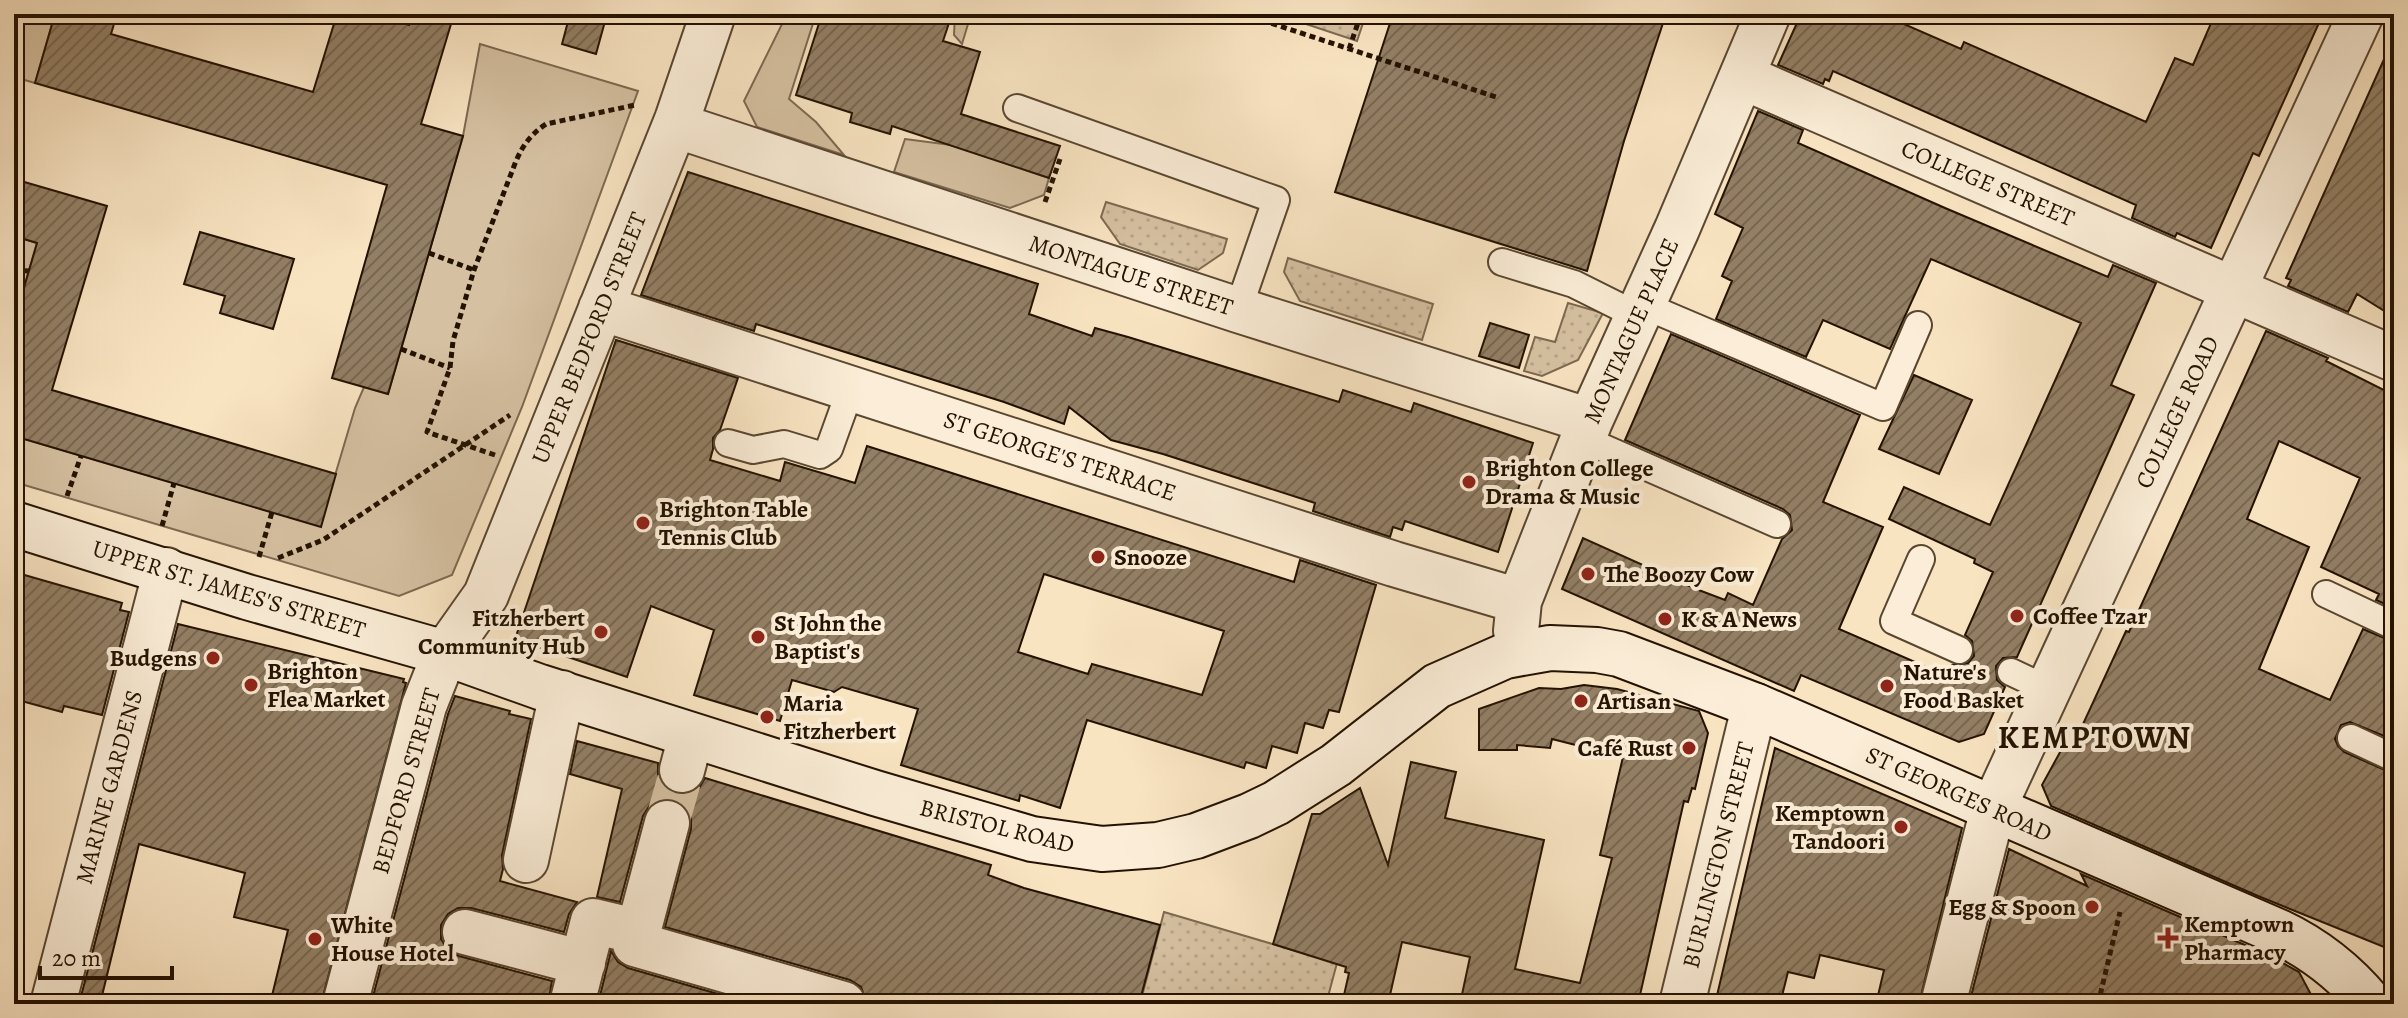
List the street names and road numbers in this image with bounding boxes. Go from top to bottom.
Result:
street label: COLLEGE STREET [1896,132,2080,234]
street label: UPPER BEDFORD STREET [524,207,654,469]
street label: MONTAGUE STREET [1025,227,1237,323]
street label: MONTAGUE PLACE [1576,233,1686,429]
street label: COLLEGE ROAD [2128,330,2226,494]
street label: ST GEORGE'S TERRACE [940,403,1180,509]
street label: UPPER ST. JAMES'S STREET [88,532,370,646]
street label: BEDFORD STREET [364,684,448,878]
street label: MARINE GARDENS [68,686,150,888]
street label: BURLINGTON STREET [1674,738,1762,972]
street label: ST GEORGES ROAD [1861,739,2057,849]
street label: BRISTOL ROAD [916,791,1078,861]

